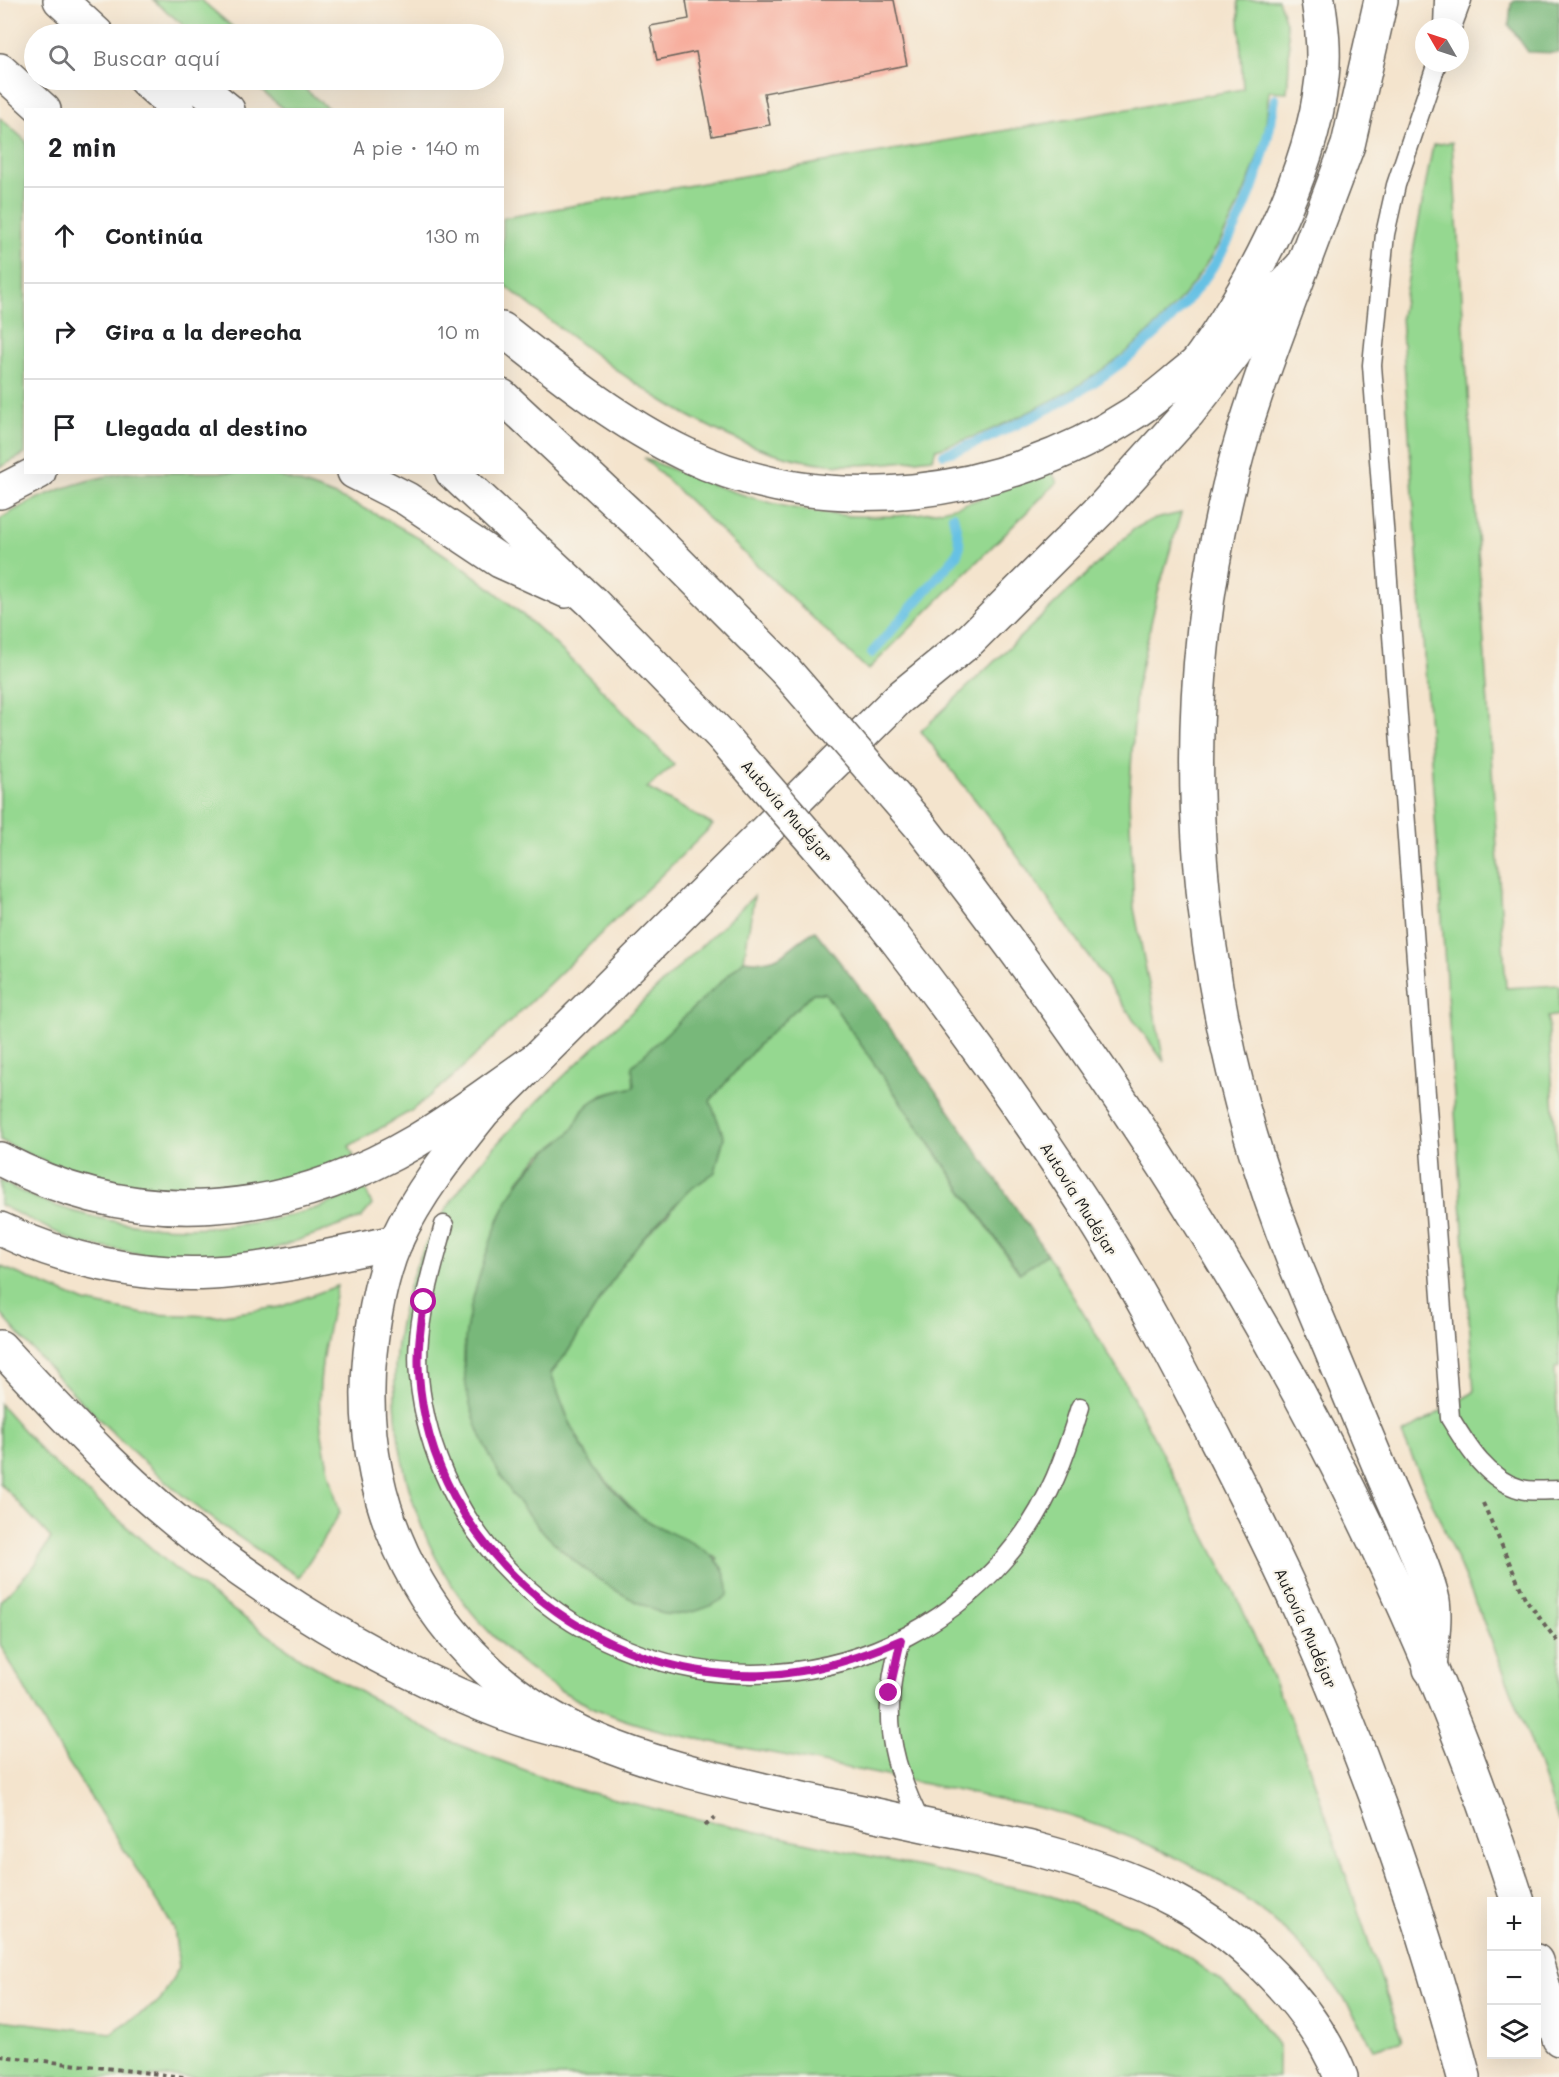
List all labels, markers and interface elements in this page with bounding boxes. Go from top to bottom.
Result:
north arrow [1415,18,1469,72]
search box [24,24,504,90]
icon: search [45,41,78,74]
text: Buscar aquí [93,43,221,72]
text: 2 min [48,130,116,164]
text: A pie · 140 m [352,134,480,160]
icon: ahead [48,219,81,252]
text: Continúa [105,221,203,250]
text: 130 m [425,222,480,248]
icon: right [48,315,81,348]
text: Gira a la derecha [105,317,302,346]
text: 10 m [436,318,480,344]
icon: arrive [48,411,81,444]
text: Llegada al destino [105,413,307,442]
street label: Autovía Mudéjar [737,755,838,867]
street label: Autovía Mudéjar [1036,1138,1123,1259]
route start [410,1288,436,1314]
street label: Autovía Mudéjar [1270,1564,1342,1691]
route end [875,1679,901,1705]
map controls [1487,1897,1541,2059]
button: + [1487,1897,1541,1951]
button: − [1487,1951,1541,2005]
button: layers [1487,2005,1541,2059]

